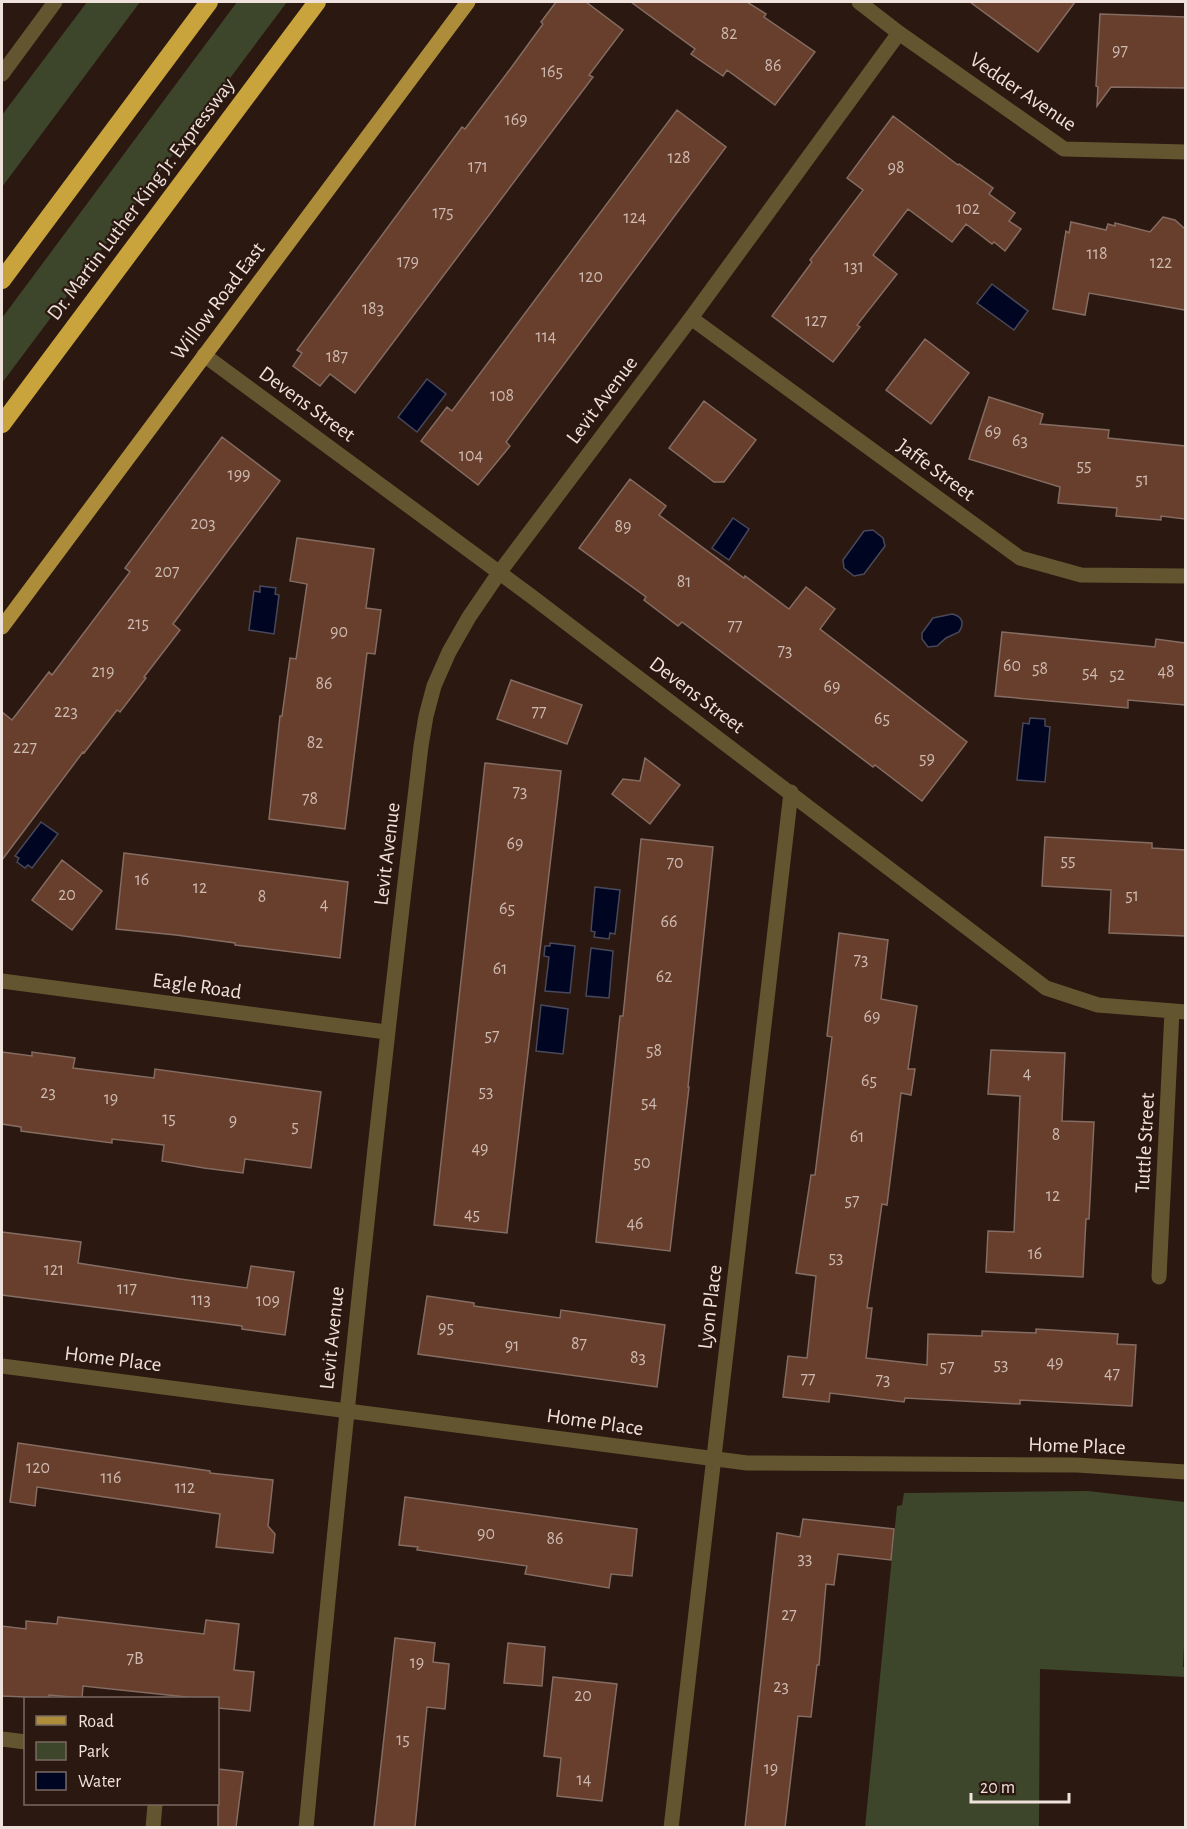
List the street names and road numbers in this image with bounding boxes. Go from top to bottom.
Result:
street label: Vedder Avenue [966,49,1080,135]
street label: Dr. Martin Luther King Jr. Expressway [43,74,239,324]
street label: Willow Road East [167,238,269,364]
street label: Levit Avenue [562,352,642,448]
street label: Devens Street [255,362,359,446]
street label: Jaffe Street [893,435,979,505]
street label: Devens Street [646,653,749,738]
street label: Levit Avenue [370,801,404,907]
street label: Eagle Road [151,969,243,1003]
street label: Tuttle Street [1132,1092,1158,1194]
street label: Lyon Place [694,1264,726,1350]
street label: Levit Avenue [316,1285,348,1391]
street label: Home Place [63,1343,163,1375]
street label: Home Place [545,1405,645,1439]
street label: Home Place [1028,1434,1126,1458]

